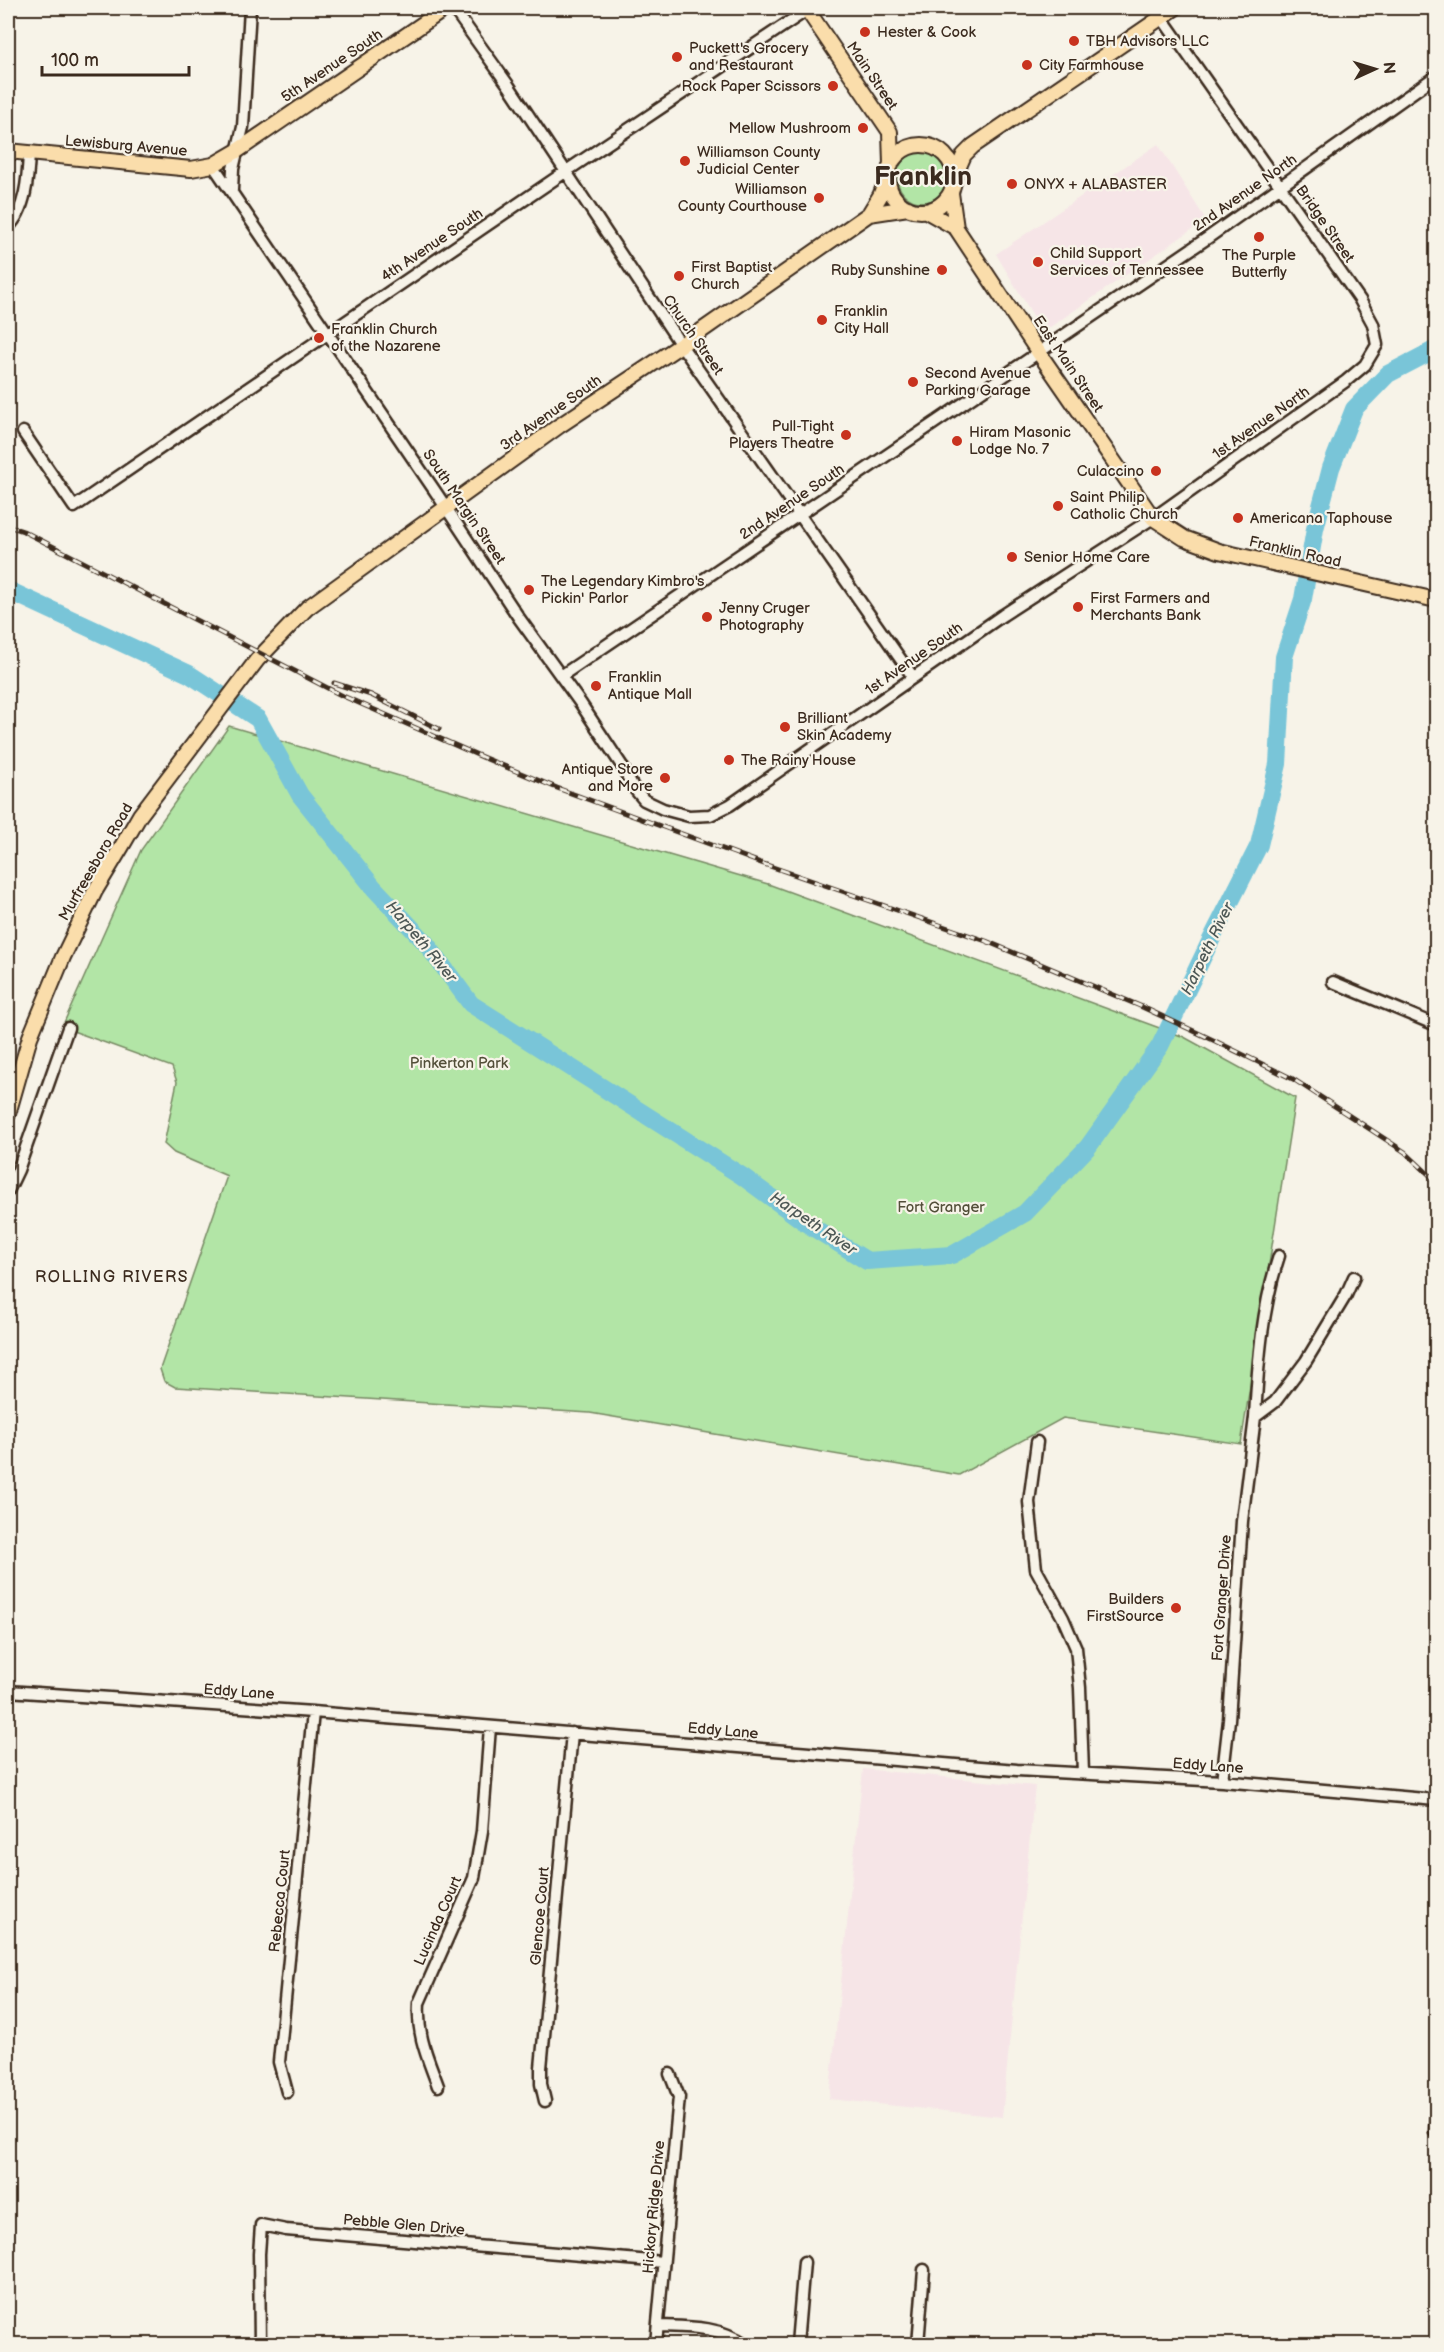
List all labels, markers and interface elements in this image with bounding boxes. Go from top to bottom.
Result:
place label: Hester & Cook [877,23,977,42]
street label: 5th Avenue South [278,25,386,107]
marker: Hester & Cook [858,25,872,39]
place label: TBH Advisors LLC [1086,32,1209,51]
marker: TBH Advisors LLC [1067,34,1081,48]
street label: Main Street [842,38,902,114]
scale bar [42,39,189,77]
place label: Puckett's Grocery and Restaurant [689,39,809,75]
north arrow [1345,39,1405,99]
text: 100 m [51,50,99,71]
marker: Puckett's Grocery and Restaurant [670,50,684,64]
place label: City Farmhouse [1039,56,1144,75]
marker: City Farmhouse [1020,58,1034,72]
text: N [1379,61,1398,75]
place label: Rock Paper Scissors [682,77,822,96]
marker: Rock Paper Scissors [826,79,840,93]
place label: Mellow Mushroom [728,119,851,138]
marker: Mellow Mushroom [856,121,870,135]
street label: Lewisburg Avenue [64,131,188,161]
place label: Williamson County Judicial Center [697,143,820,179]
street label: 2nd Avenue North [1189,150,1301,236]
marker: Williamson County Judicial Center [678,154,692,168]
district label: Franklin [874,161,972,193]
place label: ONYX + ALABASTER [1024,175,1167,194]
marker: ONYX + ALABASTER [1005,177,1019,191]
place label: Williamson County Courthouse [678,180,807,216]
street label: Bridge Street [1291,182,1359,267]
marker: Williamson County Courthouse [812,191,826,205]
street label: 4th Avenue South [377,204,487,286]
marker: The Purple Butterfly [1252,230,1266,244]
place label: Child Support Services of Tennessee [1050,244,1204,280]
place label: The Purple Butterfly [1222,246,1296,282]
marker: Child Support Services of Tennessee [1031,255,1045,269]
place label: First Baptist Church [691,258,773,294]
place label: Ruby Sunshine [831,261,930,280]
marker: Ruby Sunshine [935,263,949,277]
marker: First Baptist Church [672,269,686,283]
street label: Church Street [658,291,728,379]
place label: Franklin City Hall [834,302,889,338]
street label: East Main Street [1029,312,1108,416]
marker: Franklin City Hall [815,313,829,327]
place label: Franklin Church of the Nazarene [331,320,441,356]
marker: Franklin Church of the Nazarene [312,331,326,345]
place label: Second Avenue Parking Garage [925,364,1031,400]
street label: 3rd Avenue South [496,371,606,455]
marker: Second Avenue Parking Garage [906,375,920,389]
street label: 1st Avenue North [1209,382,1313,464]
place label: Pull-Tight Players Theatre [729,417,834,453]
place label: Hiram Masonic Lodge No. 7 [969,423,1071,459]
marker: Pull-Tight Players Theatre [839,428,853,442]
marker: Hiram Masonic Lodge No. 7 [950,434,964,448]
street label: South Margin Street [418,446,510,569]
street label: 2nd Avenue South [736,460,848,544]
place label: Culaccino [1077,462,1144,481]
marker: Culaccino [1149,464,1163,478]
place label: Saint Philip Catholic Church [1070,488,1178,524]
marker: Saint Philip Catholic Church [1051,499,1065,513]
place label: Americana Taphouse [1250,509,1392,528]
marker: Americana Taphouse [1231,511,1245,525]
street label: Franklin Road [1247,532,1343,572]
place label: Senior Home Care [1024,548,1150,567]
marker: Senior Home Care [1005,550,1019,564]
place label: The Legendary Kimbro's Pickin' Parlor [541,572,705,608]
marker: The Legendary Kimbro's Pickin' Parlor [522,583,536,597]
place label: First Farmers and Merchants Bank [1090,589,1210,625]
place label: Jenny Cruger Photography [719,599,810,635]
marker: First Farmers and Merchants Bank [1071,600,1085,614]
marker: Jenny Cruger Photography [700,610,714,624]
street label: 1st Avenue South [862,618,966,700]
place label: Franklin Antique Mall [608,668,692,704]
marker: Franklin Antique Mall [589,679,603,693]
place label: Brilliant Skin Academy [797,709,892,745]
marker: Brilliant Skin Academy [778,720,792,734]
place label: The Rainy House [741,751,856,770]
marker: The Rainy House [722,753,736,767]
place label: Antique Store and More [562,760,653,796]
marker: Antique Store and More [658,771,672,785]
street label: Murfreesboro Road [55,800,137,924]
water label: Harpeth River [382,898,461,987]
water label: Harpeth River [1178,899,1239,998]
park label: Pinkerton Park [410,1054,509,1073]
water label: Harpeth River [766,1188,861,1261]
park label: Fort Granger [897,1198,985,1217]
district label: ROLLING RIVERS [35,1268,189,1287]
street label: Fort Granger Drive [1208,1534,1236,1662]
place label: Builders FirstSource [1086,1590,1165,1626]
marker: Builders FirstSource [1169,1601,1183,1615]
street label: Eddy Lane [203,1680,275,1704]
street label: Eddy Lane [687,1718,759,1744]
street label: Eddy Lane [1172,1754,1244,1778]
street label: Rebecca Court [265,1848,295,1953]
street label: Glencoe Court [526,1866,554,1966]
street label: Lucinda Court [410,1873,466,1969]
street label: Hickory Ridge Drive [639,2139,669,2274]
street label: Pebble Glen Drive [342,2210,466,2240]

